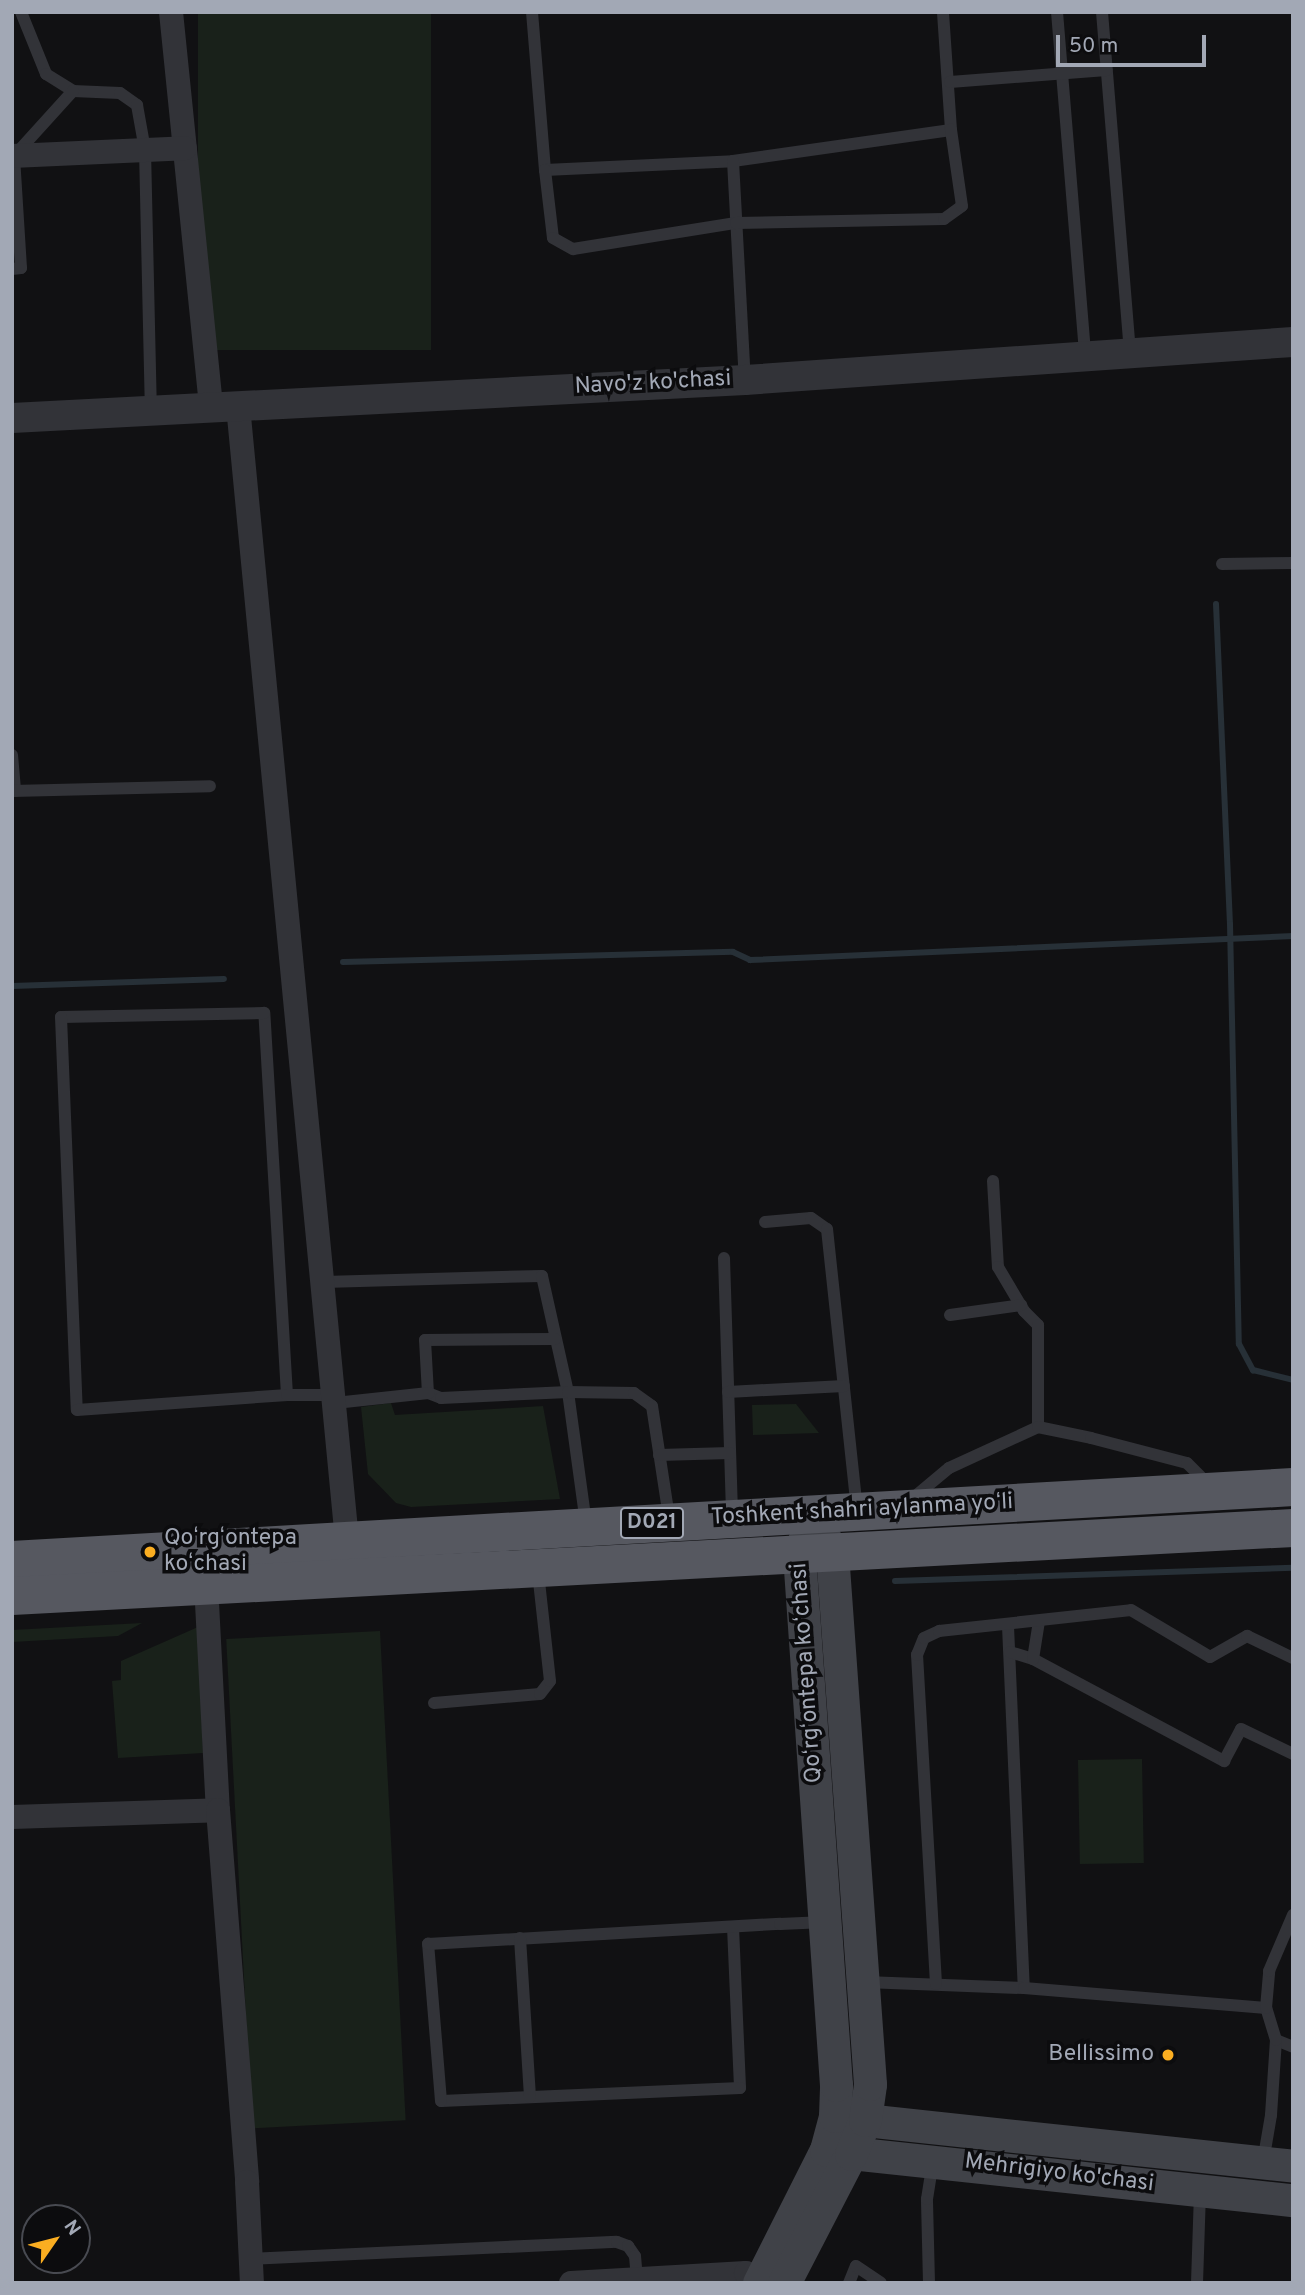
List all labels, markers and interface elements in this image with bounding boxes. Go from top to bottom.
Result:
scale bar [1060,21,1210,65]
text: 50 m [1069,33,1118,60]
street label: Navo'z ko'chasi [574,366,732,402]
street label: Toshkent shahri aylanma yoʻli [710,1489,1014,1533]
road number: D021 [619,1506,685,1540]
place label: Qoʻrgʻontepa koʻchasi [164,1525,297,1579]
marker: Qoʻrgʻontepa koʻchasi [142,1544,158,1560]
street label: Qoʻrgʻontepa koʻchasi [787,1562,829,1784]
place label: Bellissimo [1048,2041,1154,2069]
marker: Bellissimo [1160,2047,1176,2063]
street label: Mehrigiyo ko'chasi [963,2149,1155,2199]
north arrow [21,2204,91,2274]
text: N [58,2216,85,2241]

